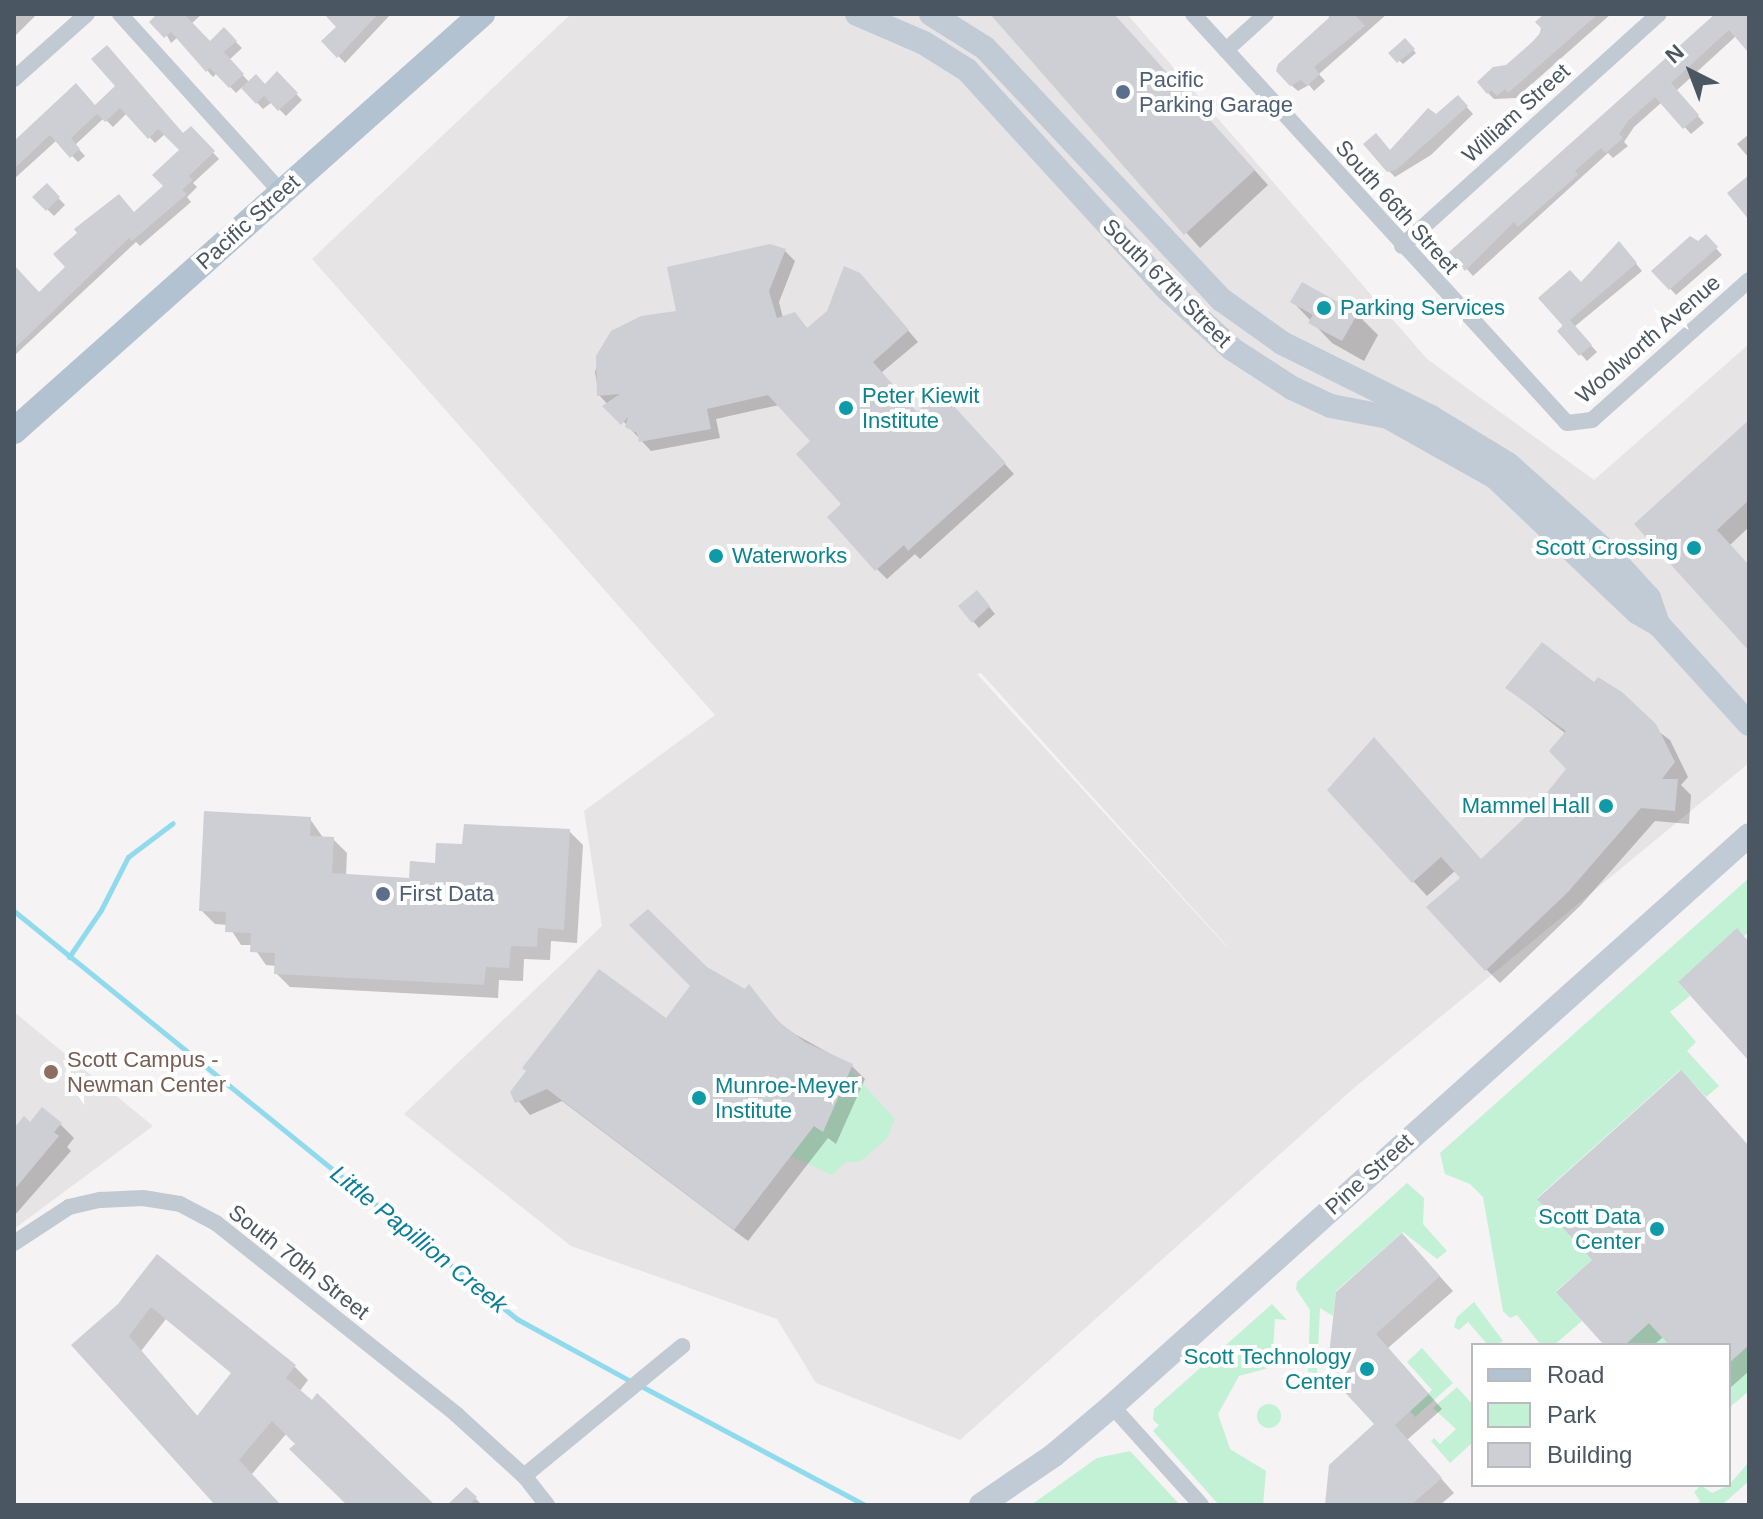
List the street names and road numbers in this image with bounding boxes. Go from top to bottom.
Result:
street label: William Street [1457,58,1575,168]
street label: South 66th Street [1330,135,1464,279]
street label: Pacific Street [191,169,305,275]
street label: South 67th Street [1097,213,1237,353]
street label: Woolworth Avenue [1570,269,1726,409]
street label: Pine Street [1320,1128,1418,1220]
street label: South 70th Street [223,1199,375,1325]

